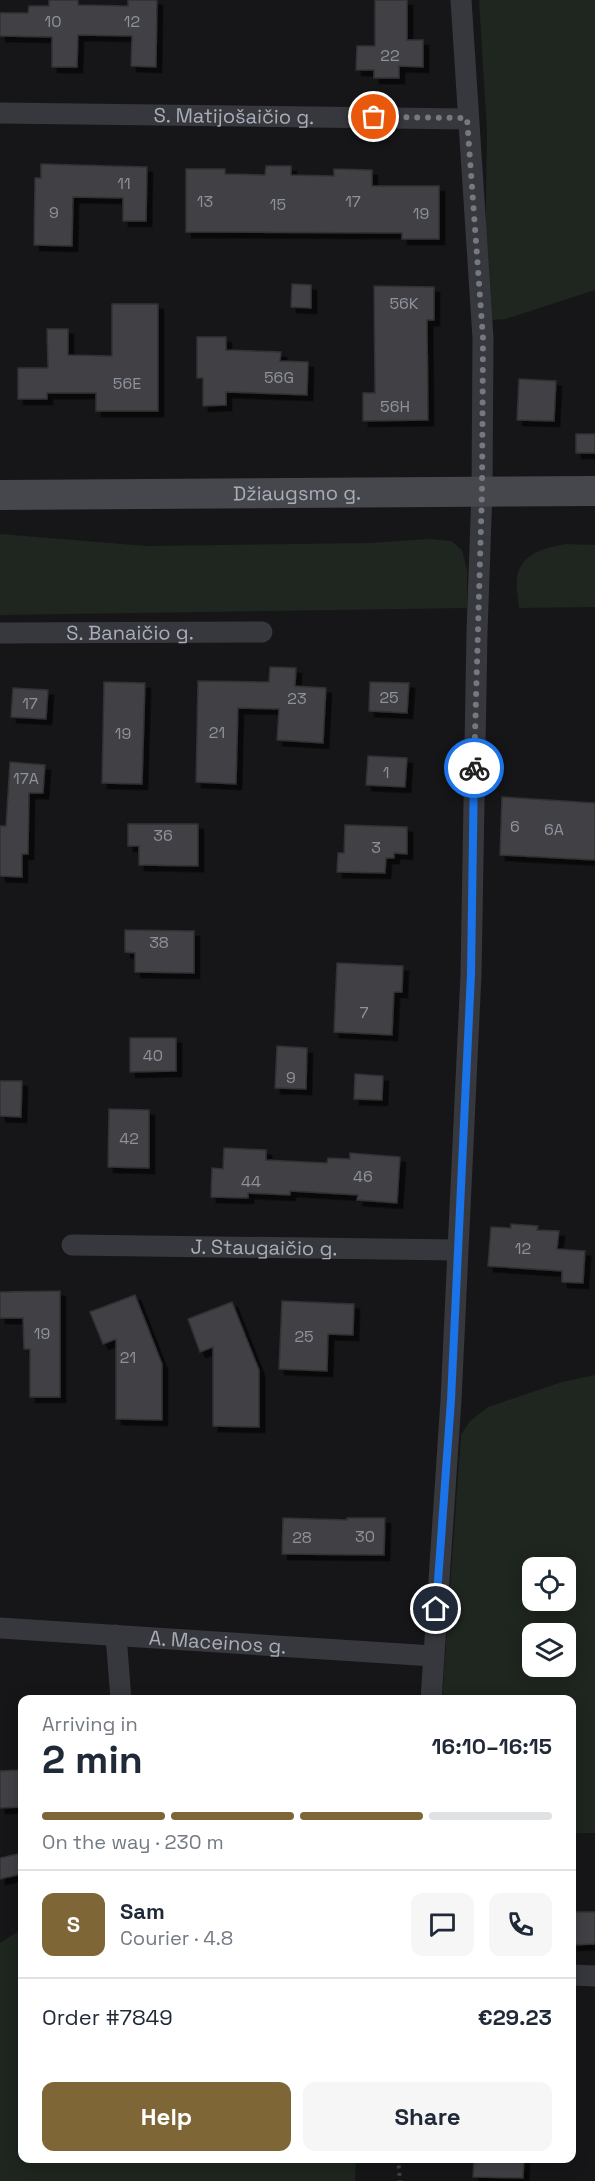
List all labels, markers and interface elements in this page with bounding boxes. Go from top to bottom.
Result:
house number: 10 [45,11,61,32]
house number: 12 [124,11,140,32]
house number: 22 [380,45,400,66]
pin [348,91,399,142]
icon: bag [357,100,390,133]
street label: S. Matijošaičio g. [154,102,314,130]
house number: 11 [117,173,131,194]
house number: 13 [197,191,213,212]
house number: 17 [345,191,361,212]
house number: 15 [270,194,286,215]
house number: 9 [49,202,59,223]
house number: 19 [413,203,429,224]
house number: 56K [389,293,419,314]
house number: 56G [264,367,294,388]
house number: 56E [113,373,141,394]
house number: 56H [380,396,410,417]
street label: Džiaugsmo g. [233,480,361,506]
street label: S. Banaičio g. [66,619,194,646]
house number: 25 [379,687,399,708]
house number: 23 [287,688,307,709]
house number: 17 [22,693,38,714]
house number: 21 [209,722,225,743]
house number: 19 [115,723,131,744]
courier [444,738,504,798]
icon: bike [458,752,491,785]
house number: 1 [383,762,389,783]
house number: 17A [13,768,39,789]
house number: 6 [510,816,520,837]
house number: 6A [544,819,564,840]
house number: 36 [153,825,173,846]
house number: 3 [371,837,381,858]
house number: 38 [149,932,169,953]
house number: 7 [359,1002,369,1023]
house number: 40 [143,1045,163,1066]
house number: 9 [286,1067,296,1088]
house number: 42 [119,1128,139,1149]
house number: 46 [353,1166,373,1187]
house number: 44 [241,1171,261,1192]
street label: J. Staugaičio g. [190,1234,338,1261]
house number: 12 [515,1238,531,1259]
house number: 19 [34,1323,50,1344]
house number: 25 [294,1326,314,1347]
house number: 21 [120,1347,136,1368]
house number: 30 [355,1526,375,1547]
house number: 28 [292,1527,312,1548]
map controls [522,1557,576,1677]
button: locate [522,1557,576,1611]
pin [410,1583,461,1634]
icon: home [419,1592,452,1625]
button: layers [522,1623,576,1677]
street label: A. Maceinos g. [148,1625,287,1659]
text: Arriving in [42,1711,138,1737]
text: 16:10–16:15 [432,1732,552,1760]
text: 2 min [42,1735,143,1784]
text: On the way · 230 m [42,1829,224,1855]
button: chat [411,1893,474,1956]
button: phone [489,1893,552,1956]
text: Sam [120,1897,165,1925]
text: S [67,1910,80,1938]
text: Courier · 4.8 [120,1925,233,1951]
text: Order #7849 [42,2003,173,2031]
text: €29.23 [478,2003,552,2031]
button: Help [42,2082,291,2151]
button: Share [303,2082,552,2151]

